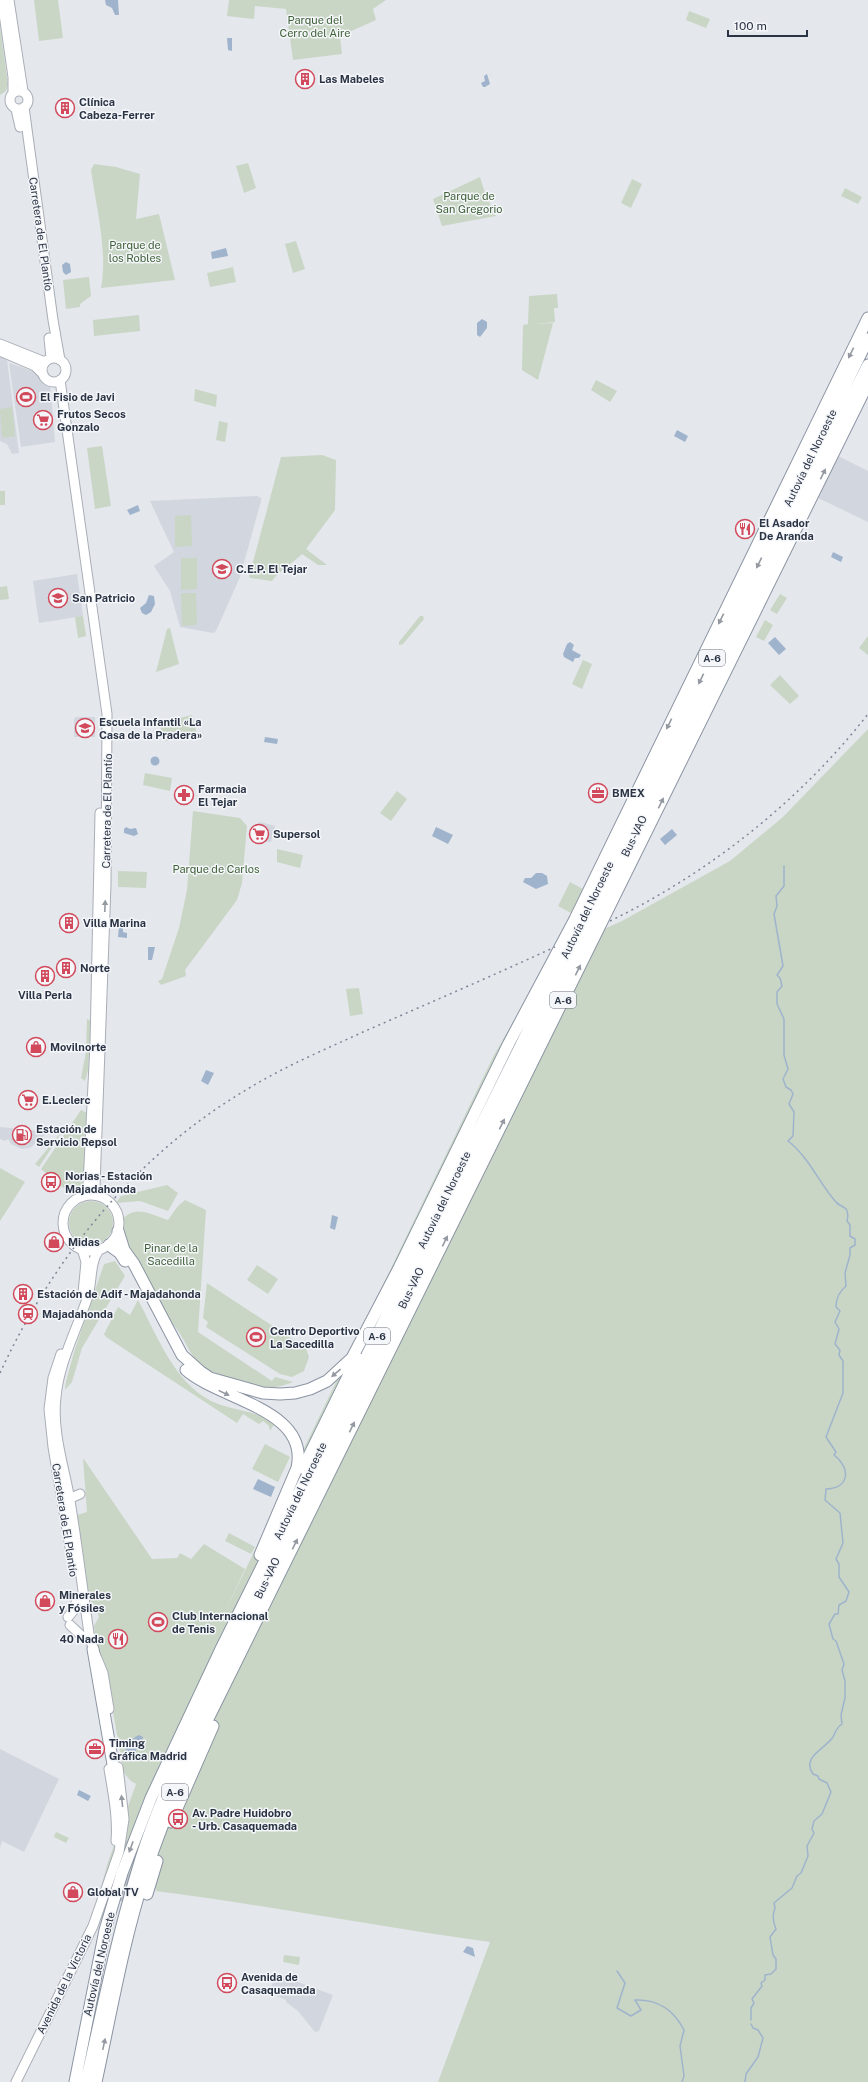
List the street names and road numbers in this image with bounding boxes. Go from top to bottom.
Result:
street label: Carretera de El Plantío [27,176,55,292]
street label: Autovía del Noroeste [781,407,839,509]
road number: A-6 [699,650,725,666]
street label: Carretera de El Plantío [100,753,114,869]
street label: Bus-VAO [619,813,649,859]
street label: Autovía del Noroeste [558,859,616,961]
road number: A-6 [550,992,576,1008]
street label: Autovía del Noroeste [415,1149,473,1251]
street label: Bus-VAO [396,1265,426,1311]
road number: A-6 [364,1328,390,1344]
street label: Autovía del Noroeste [271,1440,329,1542]
street label: Carretera de El Plantío [50,1462,80,1578]
street label: Bus-VAO [252,1555,282,1601]
road number: A-6 [162,1784,188,1800]
street label: Autovía del Noroeste [81,1911,117,2017]
street label: Avenida de la Victoria [35,1932,93,2036]

